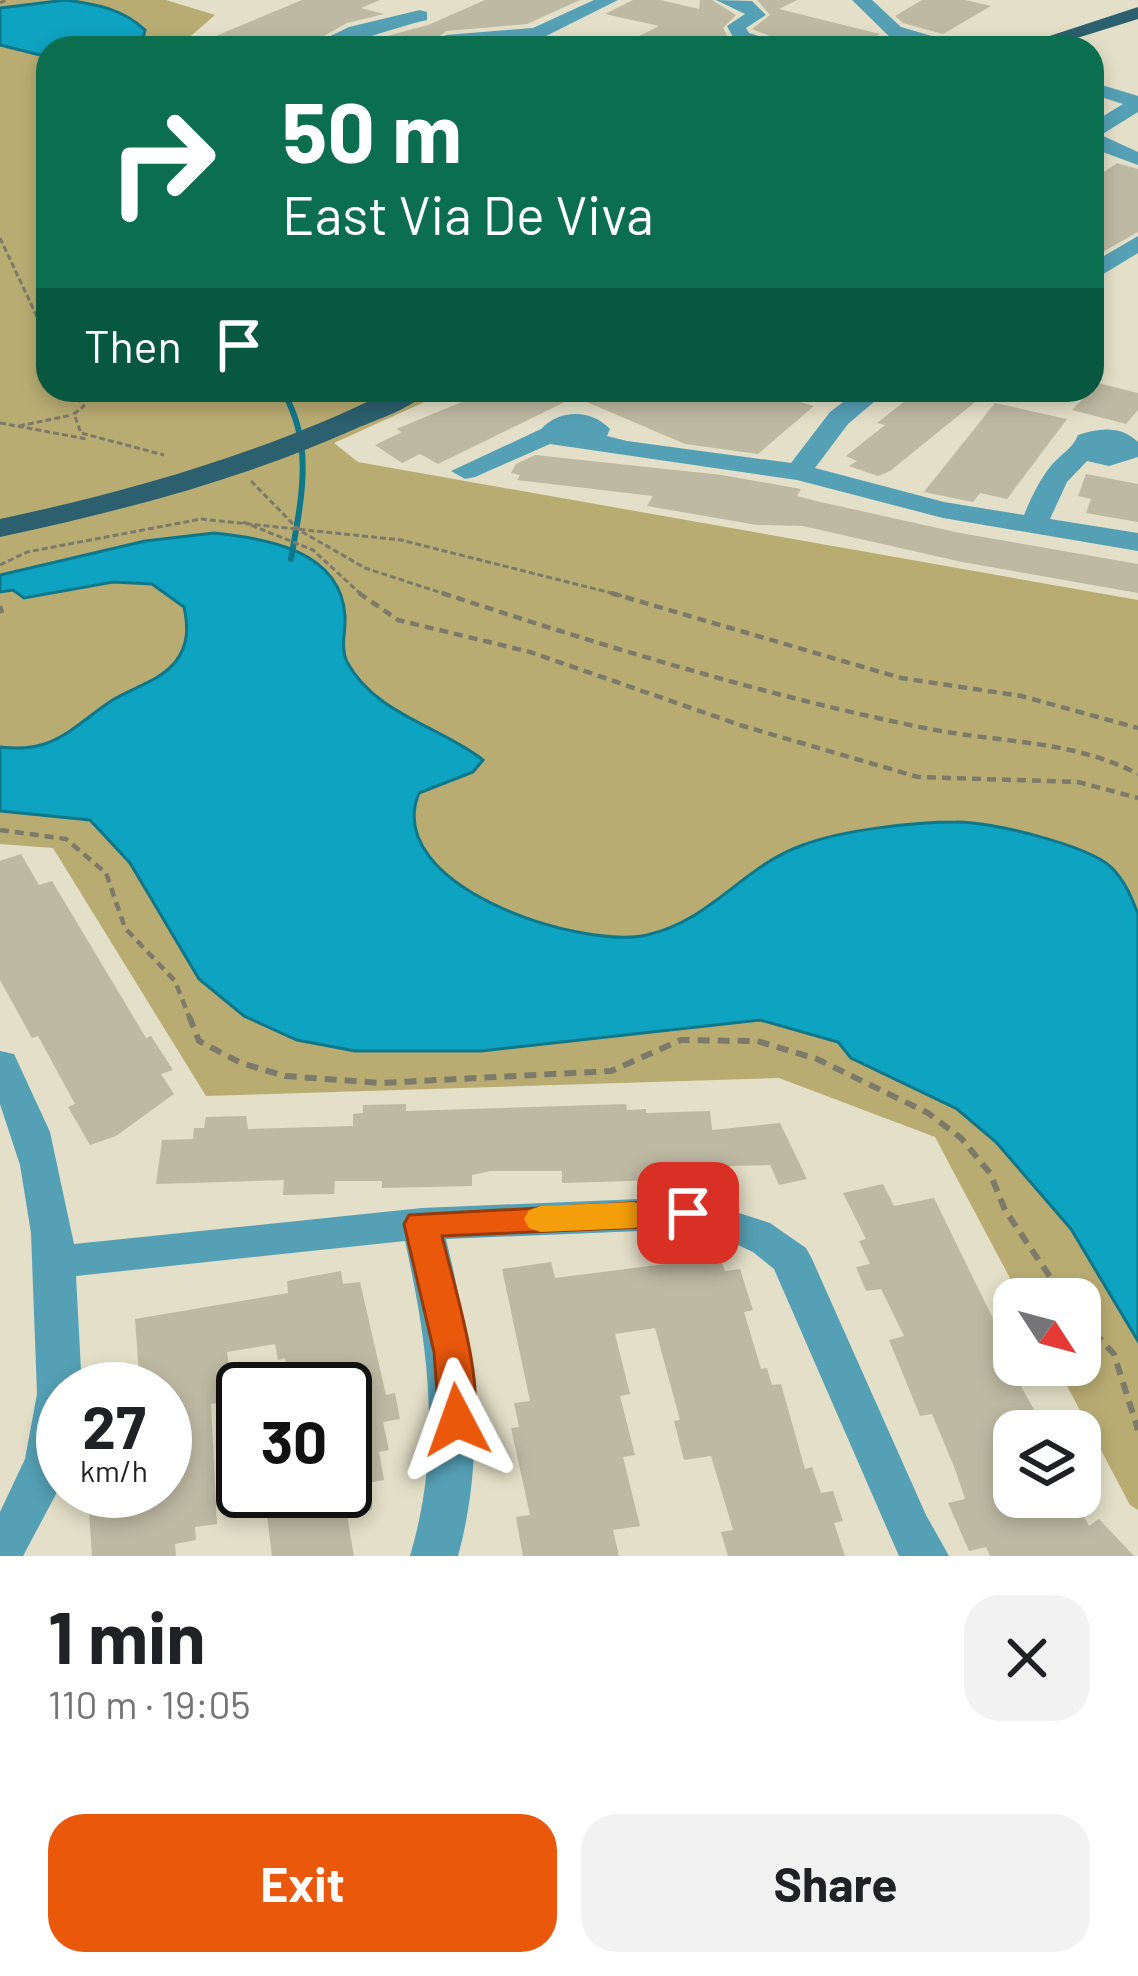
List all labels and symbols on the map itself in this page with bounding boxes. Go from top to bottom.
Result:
pin [637,1162,739,1264]
north arrow [993,1278,1101,1386]
position arrow [394,1357,520,1483]
speed limit sign: 30 [216,1362,372,1518]

